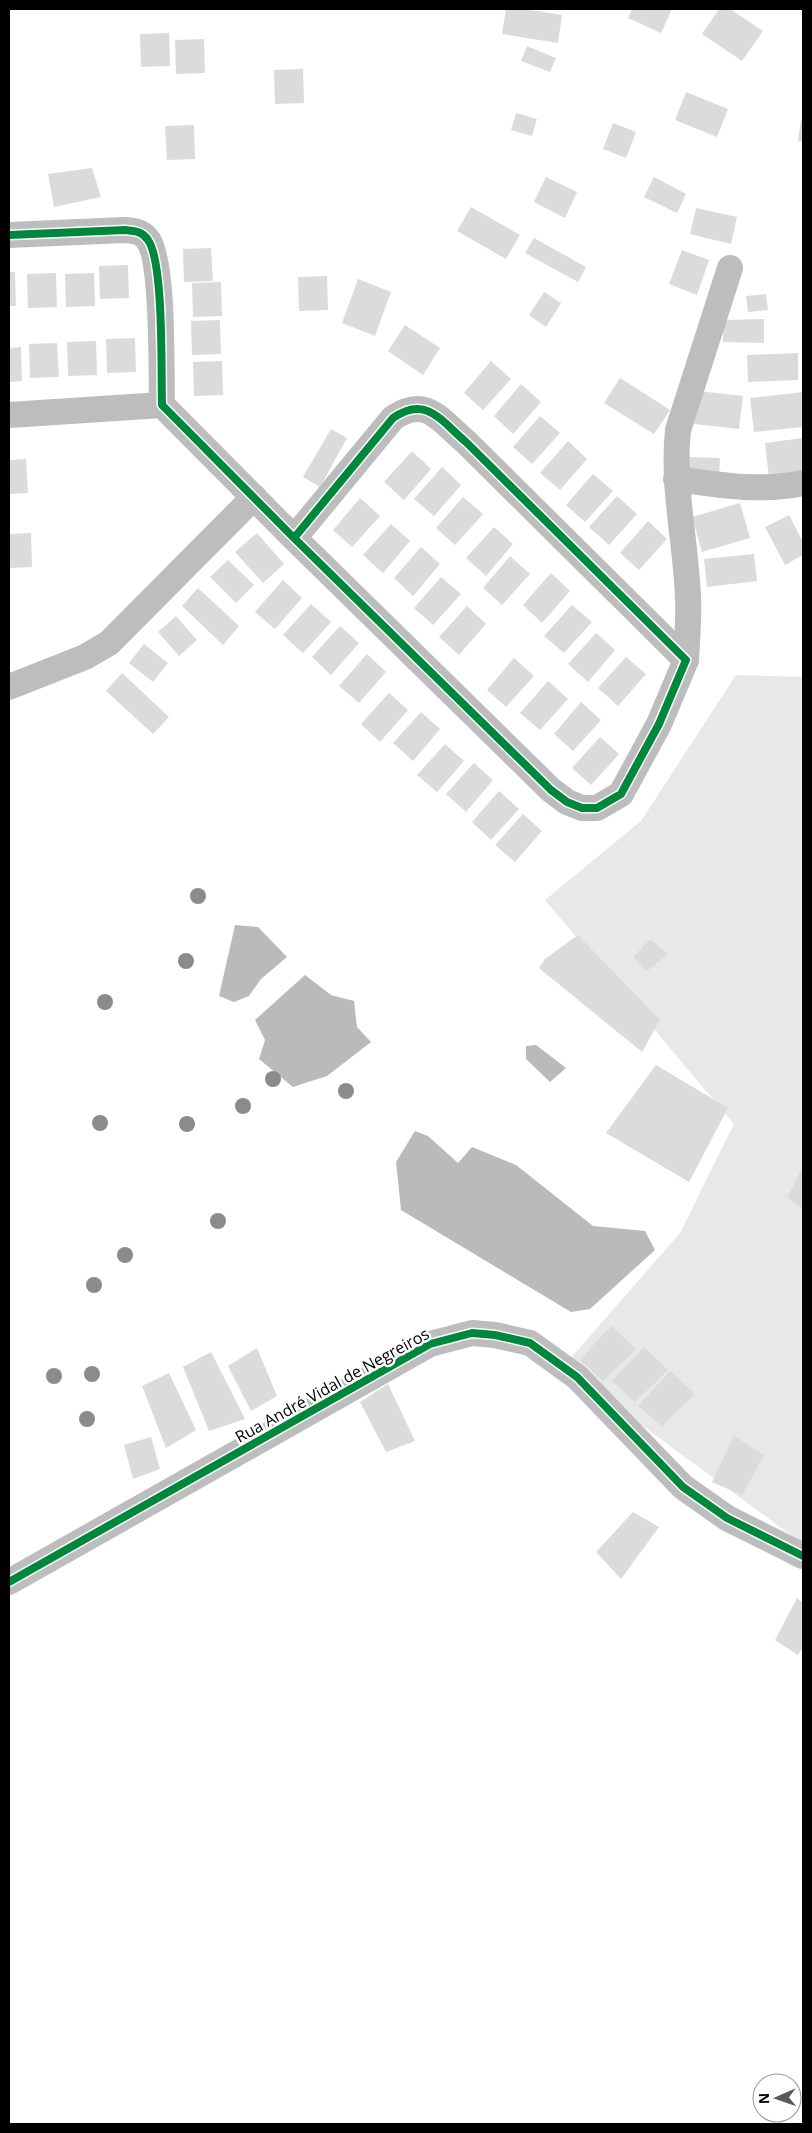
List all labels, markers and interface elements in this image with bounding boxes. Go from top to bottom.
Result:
street label: Rua André Vidal de Negreiros [231,1322,433,1448]
north arrow [752,2073,802,2123]
text: N [754,2092,773,2104]

